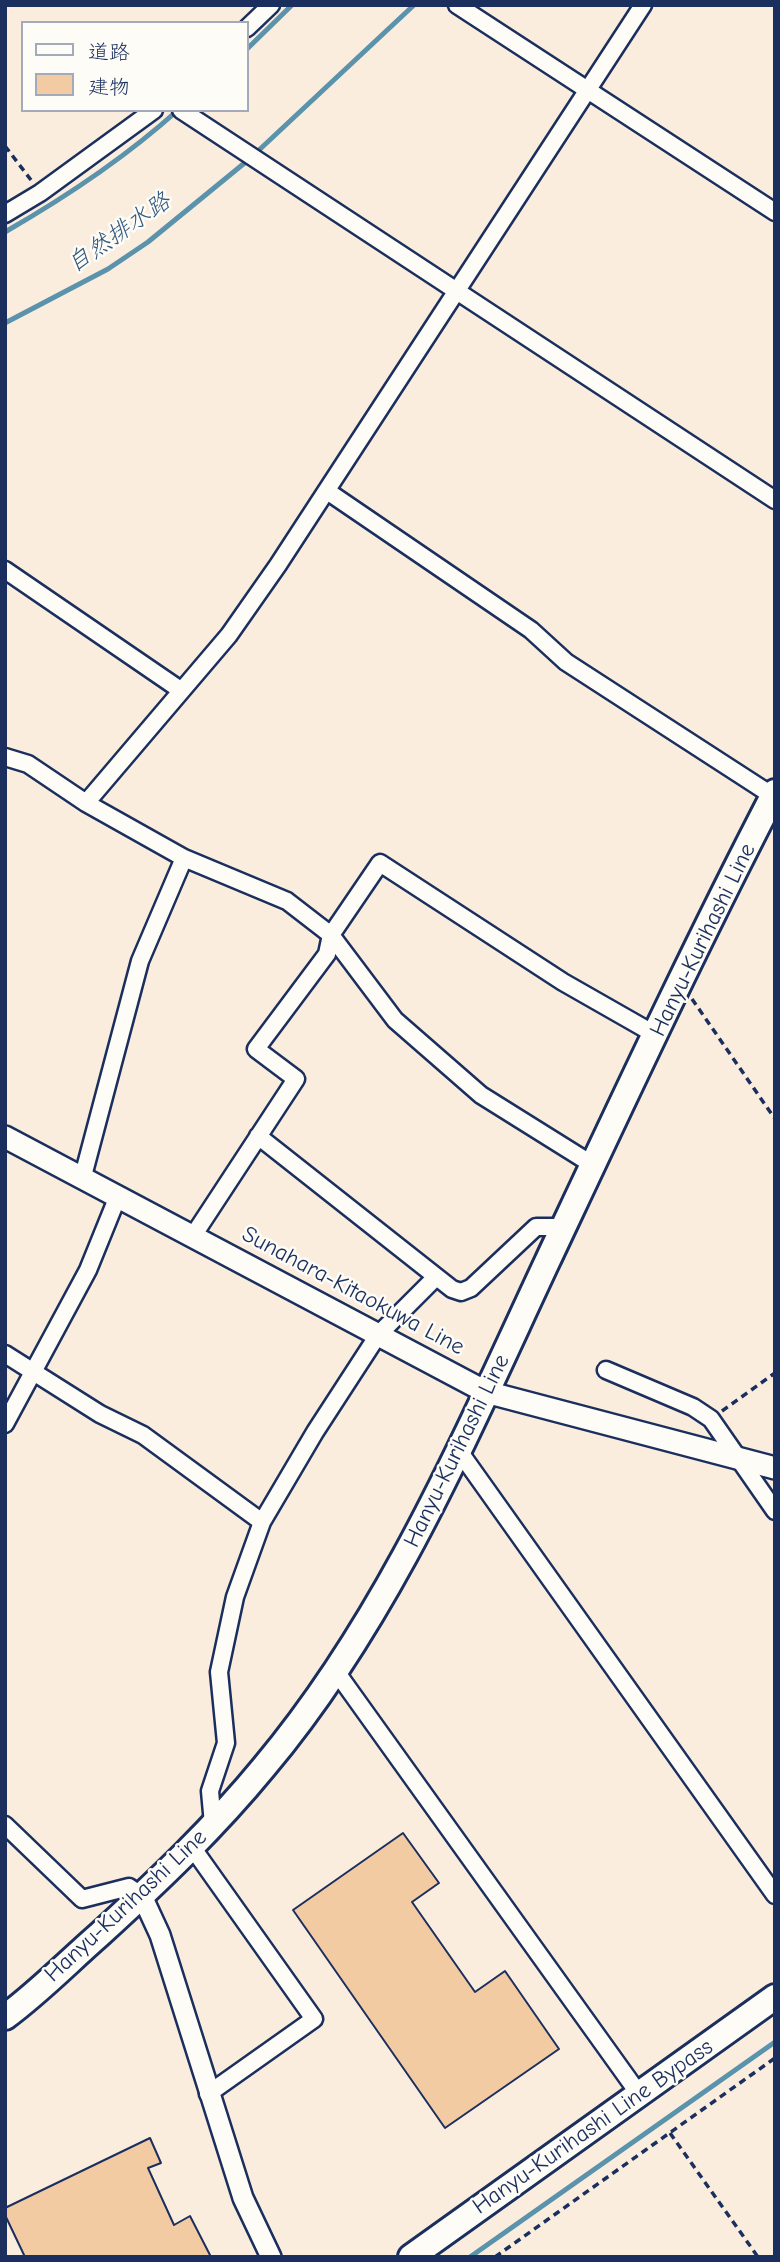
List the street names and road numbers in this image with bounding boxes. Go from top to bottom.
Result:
street label: Hanyu-Kurihashi Line [644,839,762,1041]
street label: Sunahara-Kitaokuwa Line [237,1221,469,1361]
street label: Hanyu-Kurihashi Line [398,1350,516,1552]
street label: Hanyu-Kurihashi Line [39,1824,213,1988]
street label: Hanyu-Kurihashi Line Bypass [468,2033,718,2221]

